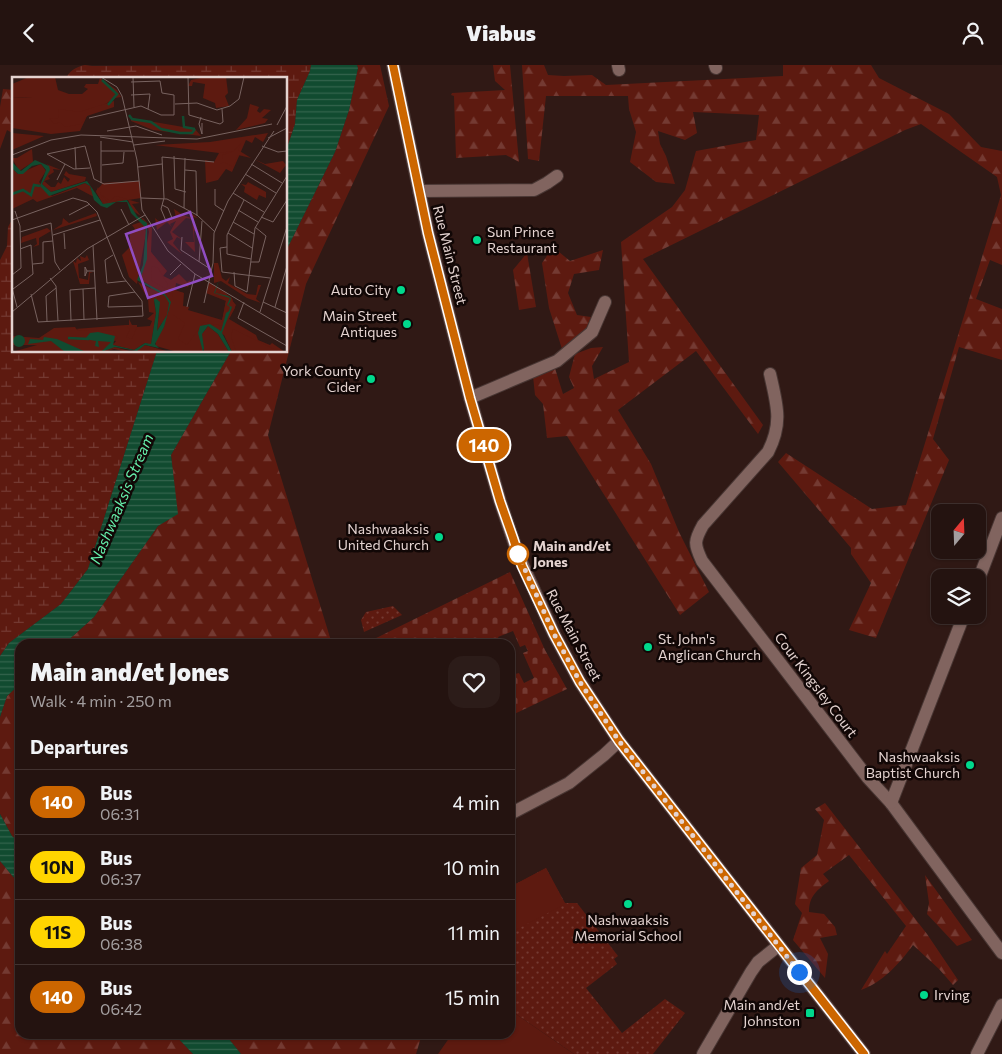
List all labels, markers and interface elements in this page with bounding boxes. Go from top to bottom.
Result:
icon: back [15,19,43,47]
text: Viabus [466,19,536,46]
icon: person [959,19,987,47]
inset map [12,77,288,353]
street label: Rue Main Street [430,204,471,306]
place label: Sun Prince Restaurant [487,223,557,256]
marker: Sun Prince Restaurant [471,234,483,246]
place label: Auto City [331,281,391,298]
marker: Auto City [395,284,407,296]
place label: Main Street Antiques [323,307,397,340]
marker: Main Street Antiques [401,318,413,330]
place label: York County Cider [282,362,361,395]
marker: York County Cider [365,373,377,385]
line badge: 140 [455,429,513,461]
water label: Nashwaaksis Stream [86,431,157,566]
text: 140 [468,434,500,456]
north arrow [931,504,986,559]
map controls [931,504,986,624]
place label: Nashwaaksis United Church [338,520,429,553]
marker: Nashwaaksis United Church [433,531,445,543]
place label: Main and/et Jones [533,537,611,570]
marker: Main and/et Jones [507,543,529,565]
button: layers [931,569,986,624]
street label: Rue Main Street [543,586,606,684]
street label: Cour Kingsley Court [771,629,861,741]
place label: St. John's Anglican Church [658,630,761,663]
marker: St. John's Anglican Church [642,641,654,653]
button: heart [448,656,500,708]
text: Main and/et Jones [30,657,229,686]
text: Walk · 4 min · 250 m [30,691,172,710]
text: Departures [30,735,128,758]
place label: Nashwaaksis Baptist Church [866,748,960,781]
marker: Nashwaaksis Baptist Church [964,759,976,771]
text: Bus [100,781,132,804]
text: 140 [42,791,73,813]
text: 4 min [453,791,500,814]
text: 06:31 [100,804,140,823]
text: Bus [100,846,132,869]
text: 10N [41,856,74,878]
text: 10 min [443,856,500,879]
text: 06:37 [100,869,141,888]
marker: Nashwaaksis Memorial School [622,898,634,910]
text: Bus [100,911,132,934]
place label: Nashwaaksis Memorial School [574,911,682,944]
text: 11S [44,921,71,943]
text: 11 min [448,921,500,944]
text: 06:38 [100,934,143,953]
your location [787,960,812,985]
text: Bus [100,976,132,999]
text: 140 [42,986,73,1008]
text: 15 min [445,986,500,1009]
place label: Irving [934,986,970,1003]
marker: Irving [918,989,930,1001]
place label: Main and/et Johnston [723,996,800,1029]
text: 06:42 [100,999,142,1018]
marker: Main and/et Johnston [804,1007,816,1019]

